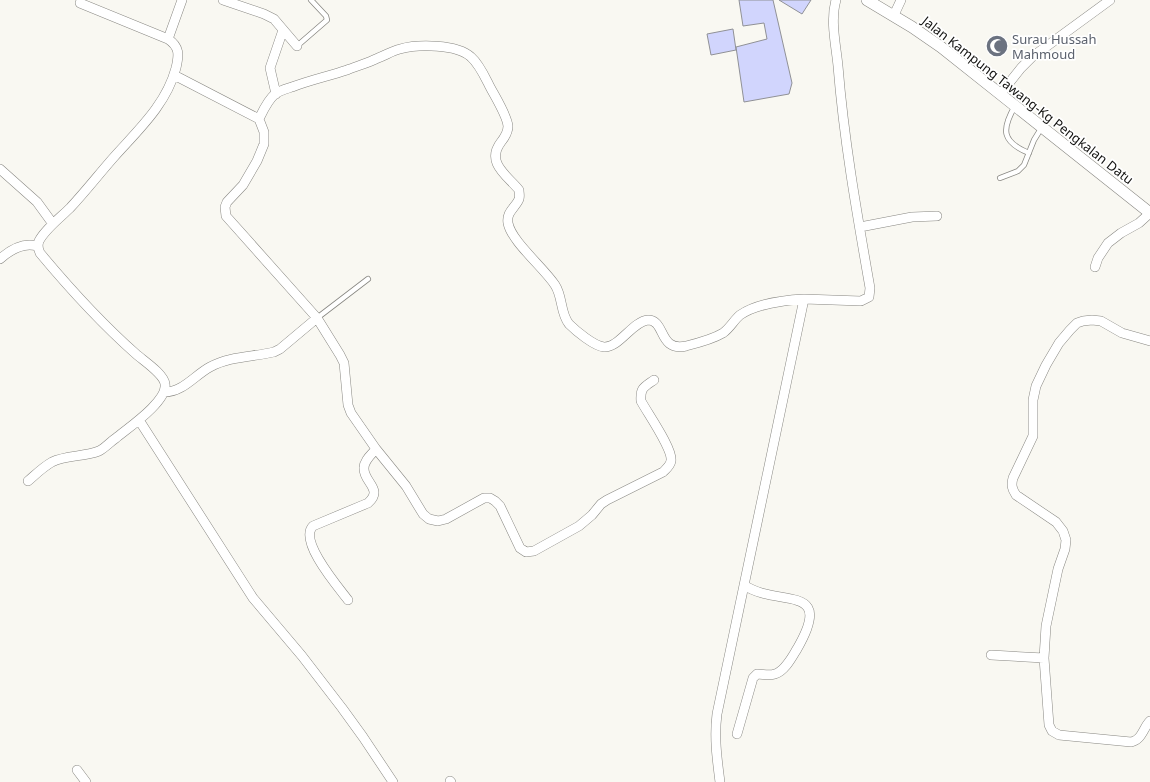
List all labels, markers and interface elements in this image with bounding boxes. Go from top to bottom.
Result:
street label: Jalan Kampung Tawang-Kg Pengkalan Datu [917,11,1137,188]
place label: Surau Hussah Mahmoud [1012,30,1096,63]
mosque icon: Surau Hussah Mahmoud [984,33,1010,59]

